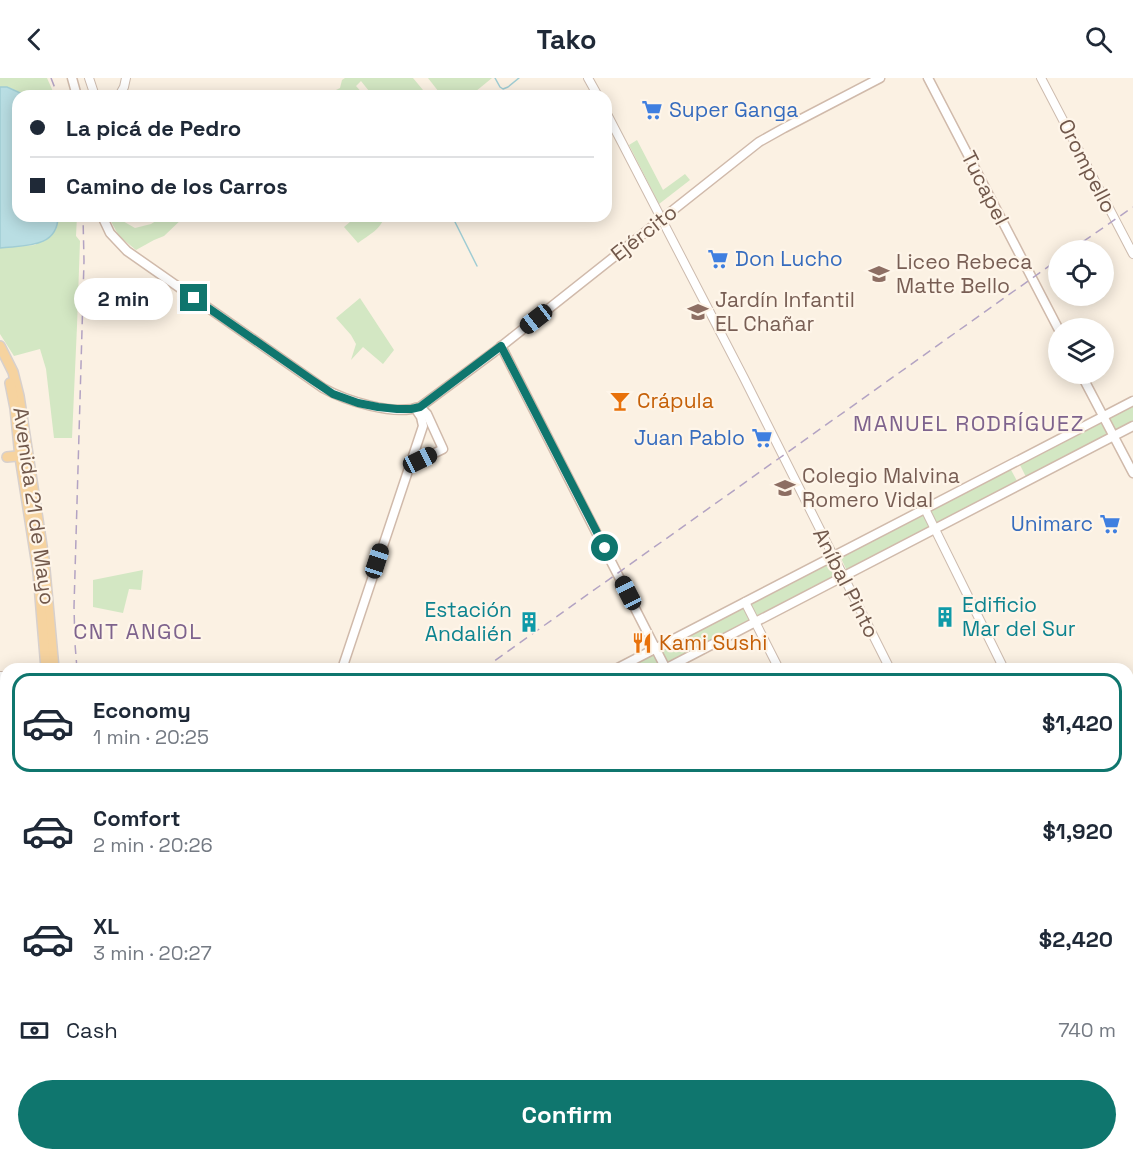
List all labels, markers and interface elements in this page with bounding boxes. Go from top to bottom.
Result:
text: Tako [536,22,597,57]
icon: back [18,23,51,56]
icon: search [1082,23,1115,56]
place label: Super Ganga [669,96,798,123]
supermarket icon: Super Ganga [640,98,664,122]
text: La picá de Pedro [66,114,241,142]
street label: Orompello [1052,114,1123,217]
street label: Tucapel [955,146,1015,229]
text: Camino de los Carros [66,172,288,200]
street label: Ejército [605,198,682,267]
map controls [1048,240,1114,384]
button: locate [1048,240,1114,306]
place label: Don Lucho [735,245,843,272]
supermarket icon: Don Lucho [706,247,730,271]
place label: Liceo Rebeca Matte Bello [896,248,1032,299]
school or university icon: Liceo Rebeca Matte Bello [867,262,891,286]
callout: 2 min [74,277,173,319]
route end [180,284,207,311]
text: 2 min [98,286,149,312]
place label: Jardín Infantil EL Chañar [715,286,855,337]
school or university icon: Jardín Infantil EL Chañar [686,300,710,324]
car [516,301,556,337]
button: layers [1048,318,1114,384]
place label: Crápula [637,387,714,414]
bar icon: Crápula [608,389,632,413]
street label: Avenida 21 de Mayo [7,405,62,606]
district label: MANUEL RODRÍGUEZ [853,409,1085,437]
place label: Juan Pablo [634,424,745,451]
supermarket icon: Juan Pablo [750,426,774,450]
car [400,444,440,476]
place label: Colegio Malvina Romero Vidal [802,462,960,513]
school or university icon: Colegio Malvina Romero Vidal [773,476,797,500]
place label: Unimarc [1011,510,1093,537]
supermarket icon: Unimarc [1098,512,1122,536]
street label: Aníbal Pinto [807,523,886,642]
route start [591,534,618,561]
car [363,541,391,581]
car [612,573,644,613]
place label: Edificio Mar del Sur [962,591,1076,642]
place label: Estación Andalién [424,596,512,647]
building icon: Edificio Mar del Sur [933,605,957,629]
building icon: Estación Andalién [517,610,541,634]
district label: CNT ANGOL [73,617,203,645]
place label: Kami Sushi [659,629,767,656]
restaurant icon: Kami Sushi [630,631,654,655]
icon: car [21,696,75,750]
text: Economy [93,696,191,724]
text: $1,420 [1042,709,1113,737]
text: 1 min · 20:25 [93,724,209,750]
icon: car [21,804,75,858]
text: Comfort [93,804,181,832]
text: $1,920 [1042,817,1113,845]
text: 2 min · 20:26 [93,832,213,858]
icon: car [21,912,75,966]
text: XL [93,912,119,940]
text: $2,420 [1039,925,1113,953]
text: 3 min · 20:27 [93,940,212,966]
icon: cash [18,1014,51,1047]
text: Cash [66,1016,118,1044]
text: 740 m [1058,1017,1116,1043]
button: Confirm [18,1080,1116,1149]

